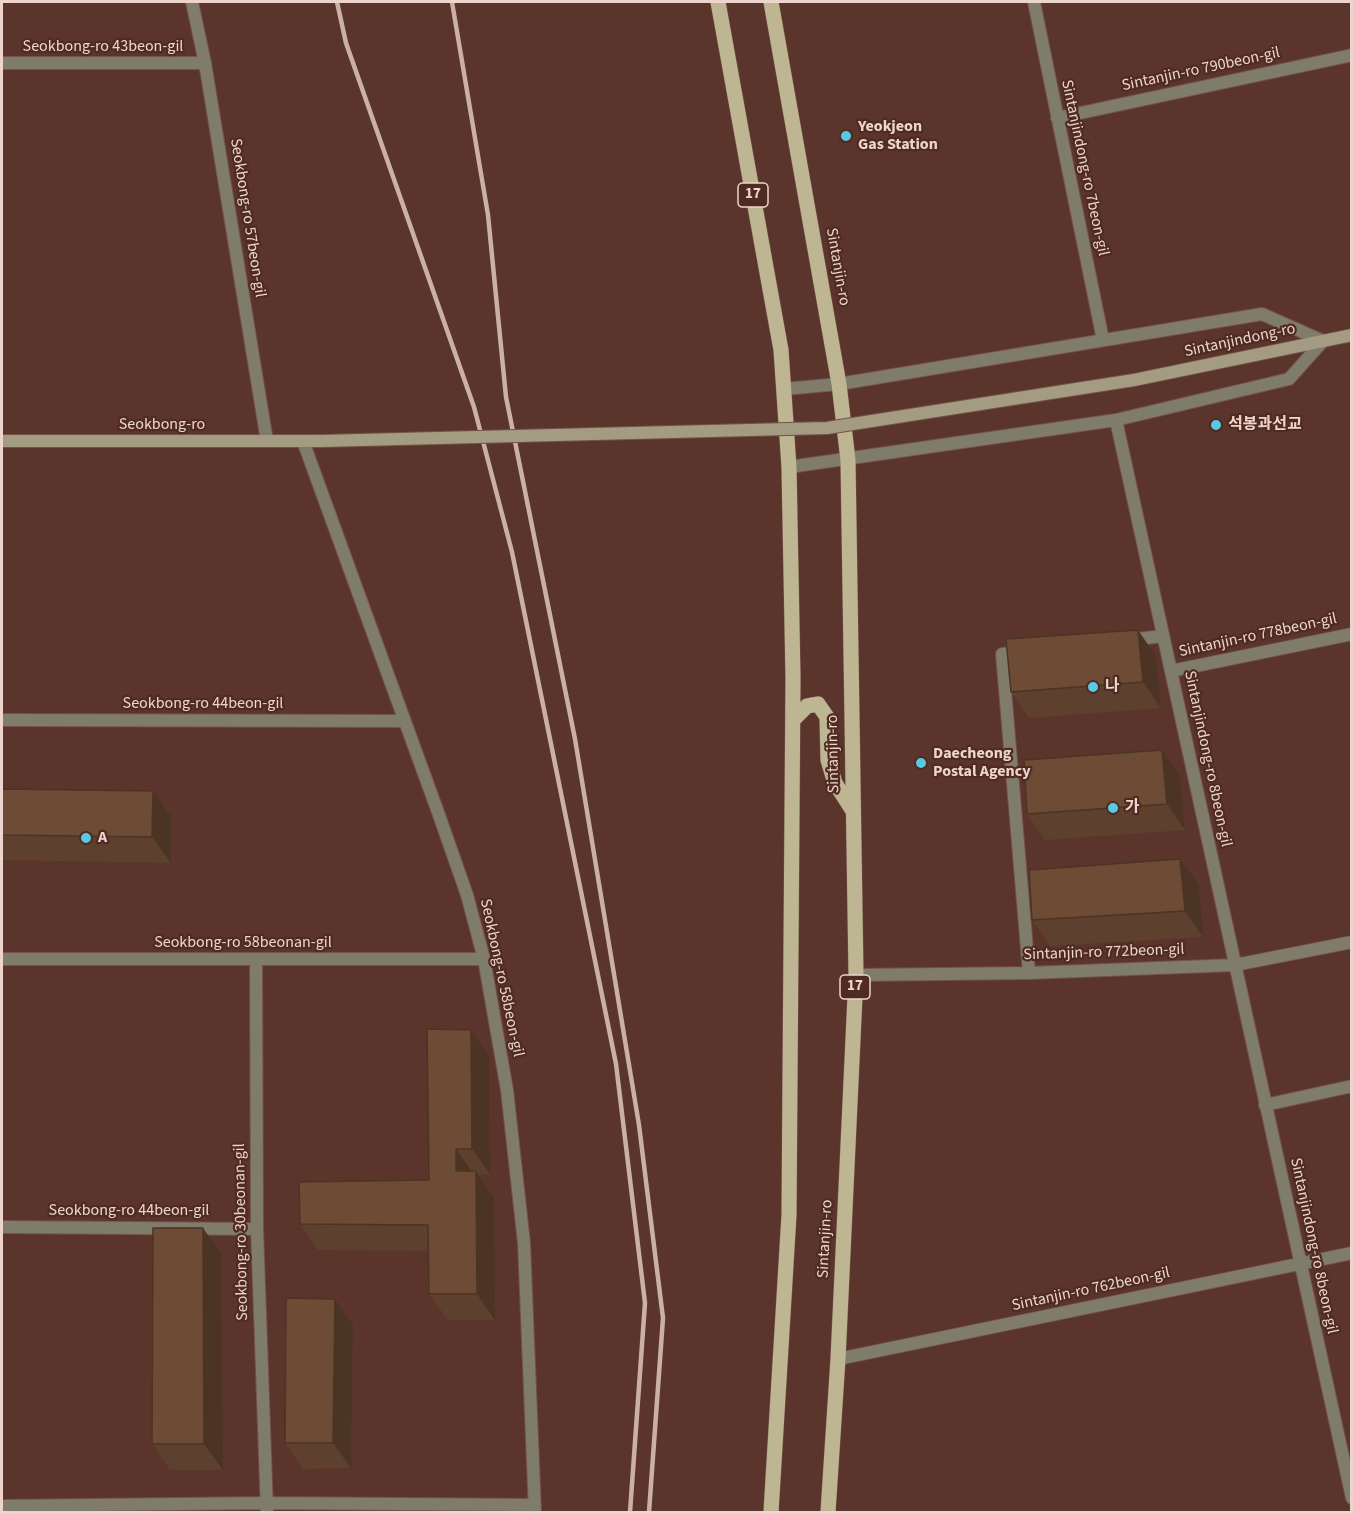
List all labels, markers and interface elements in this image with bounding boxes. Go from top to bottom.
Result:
street label: Seokbong-ro 43beon-gil [23,37,183,57]
street label: Sintanjin-ro 790beon-gil [1120,44,1282,96]
street label: Sintanjindong-ro 7beon-gil [1056,78,1112,258]
place label: Yeokjeon Gas Station [858,117,938,155]
marker: Yeokjeon Gas Station [839,129,853,143]
street label: Seokbong-ro 57beon-gil [225,137,269,299]
road number: 17 [738,183,768,207]
street label: Sintanjin-ro [821,227,853,307]
street label: Sintanjindong-ro [1183,320,1297,362]
street label: Seokbong-ro [119,415,205,435]
place label: 석봉과선교 [1228,415,1302,435]
marker: 석봉과선교 [1209,418,1223,432]
street label: Sintanjin-ro 778beon-gil [1177,610,1339,662]
street label: Sintanjindong-ro 8beon-gil [1179,669,1235,849]
place label: 나 [1105,677,1120,697]
marker: 나 [1086,680,1100,694]
street label: Seokbong-ro 44beon-gil [123,694,283,714]
street label: Sintanjin-ro [824,714,844,794]
place label: Daecheong Postal Agency [933,744,1030,782]
marker: Daecheong Postal Agency [914,756,928,770]
place label: 가 [1125,798,1140,818]
marker: 가 [1106,801,1120,815]
place label: A [98,828,107,848]
marker: A [79,831,93,845]
street label: Seokbong-ro 58beon-gil [475,897,527,1059]
street label: Seokbong-ro 58beonan-gil [154,933,332,953]
street label: Sintanjin-ro 772beon-gil [1023,941,1185,965]
road number: 17 [840,975,870,999]
street label: Seokbong-ro 30beonan-gil [231,1143,253,1321]
street label: Sintanjindong-ro 8beon-gil [1285,1156,1341,1336]
street label: Sintanjin-ro [814,1199,838,1279]
street label: Seokbong-ro 44beon-gil [49,1201,209,1221]
street label: Sintanjin-ro 762beon-gil [1010,1264,1172,1316]

